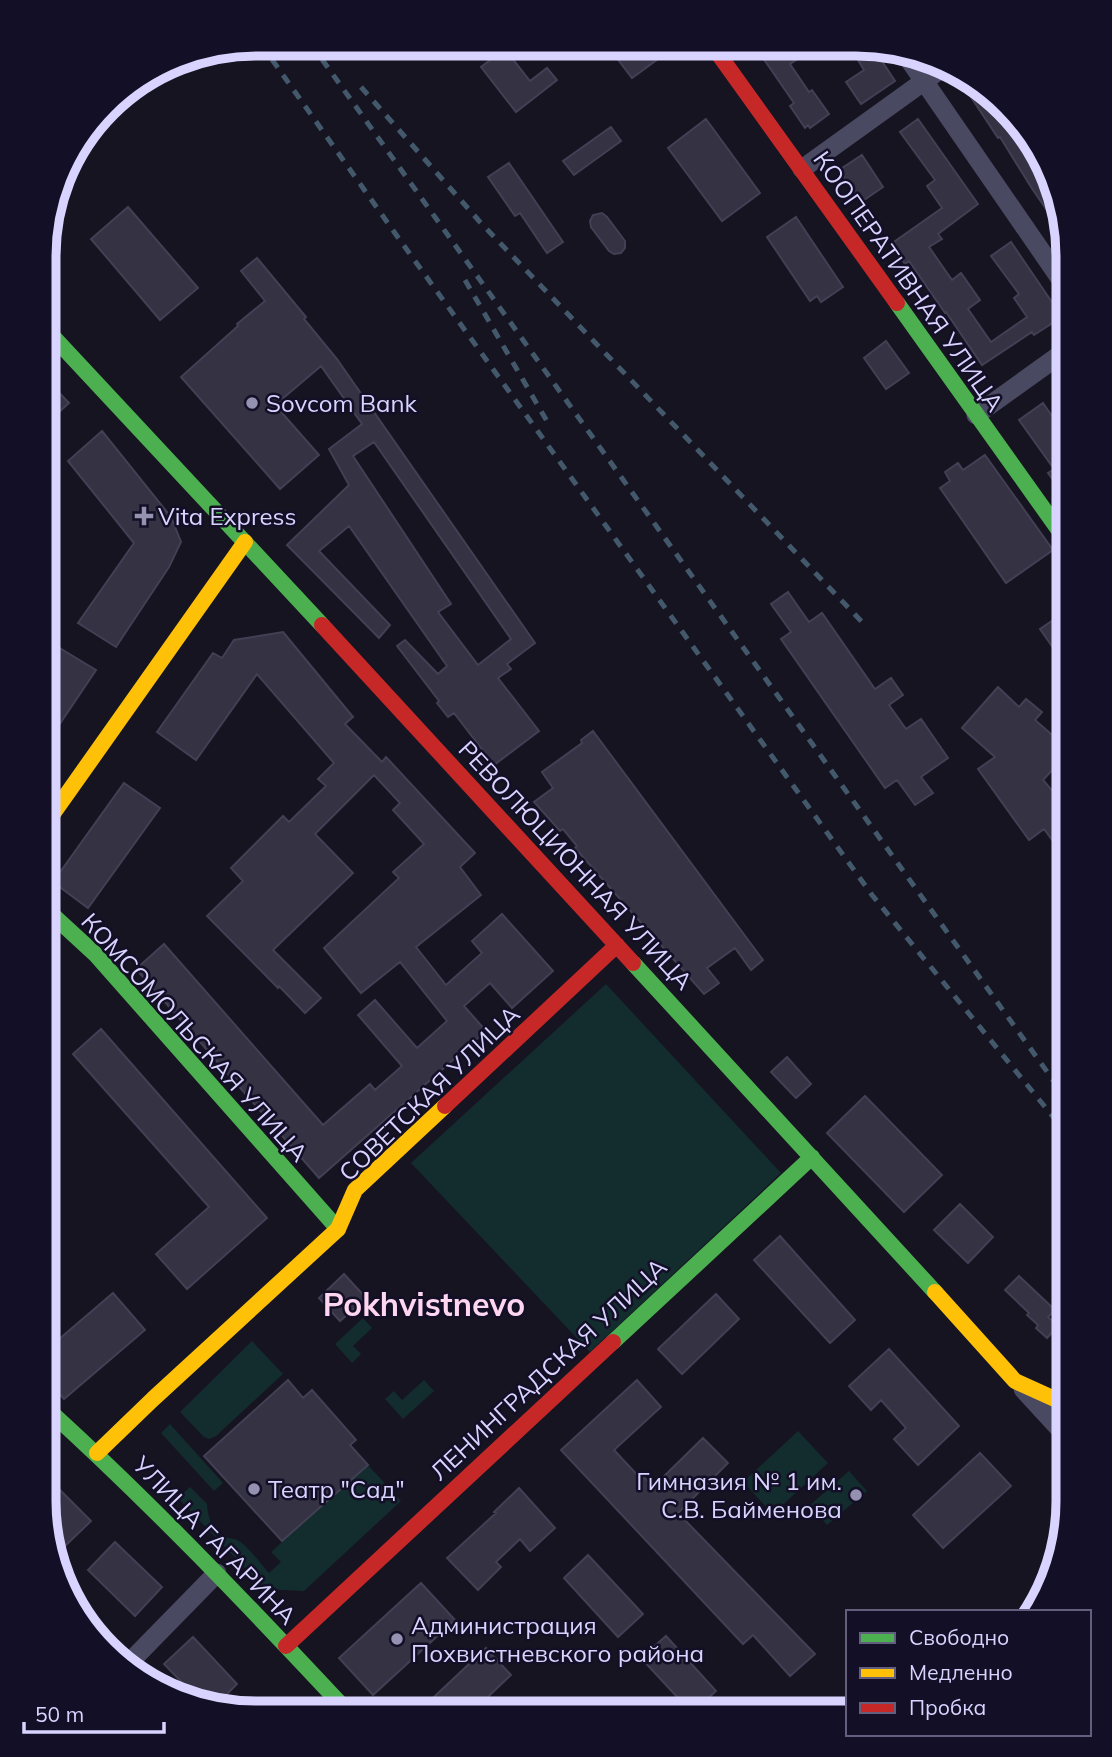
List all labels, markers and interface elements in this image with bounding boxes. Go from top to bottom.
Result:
street label: КООПЕРАТИВНАЯ УЛИЦА [807,145,1011,417]
place label: Sovcom Bank [266,388,418,418]
marker: Sovcom Bank [244,395,260,411]
place label: Vita Express [158,501,296,531]
marker: Vita Express [136,508,152,524]
street label: РЕВОЛЮЦИОННАЯ УЛИЦА [453,734,700,996]
street label: КОМСОМОЛЬСКАЯ УЛИЦА [75,906,315,1168]
street label: СОВЕТСКАЯ УЛИЦА [332,999,526,1187]
street label: ЛЕНИНГРАДСКАЯ УЛИЦА [424,1251,673,1487]
district label: Pokhvistnevo [323,1284,525,1324]
street label: УЛИЦА ГАГАРИНА [126,1449,303,1631]
place label: Гимназия № 1 им. С.В. Байменова [636,1466,842,1524]
place label: Театр "Сад" [268,1474,405,1504]
marker: Театр "Сад" [246,1481,262,1497]
marker: Гимназия № 1 им. С.В. Байменова [848,1487,864,1503]
place label: Администрация Похвистневского района [411,1610,704,1668]
legend [846,1610,1091,1736]
text: Свободно [909,1624,1009,1650]
marker: Администрация Похвистневского района [389,1631,405,1647]
text: Медленно [909,1659,1013,1685]
scale bar [24,1690,164,1734]
text: Пробка [909,1694,986,1720]
text: 50 m [35,1701,84,1727]

